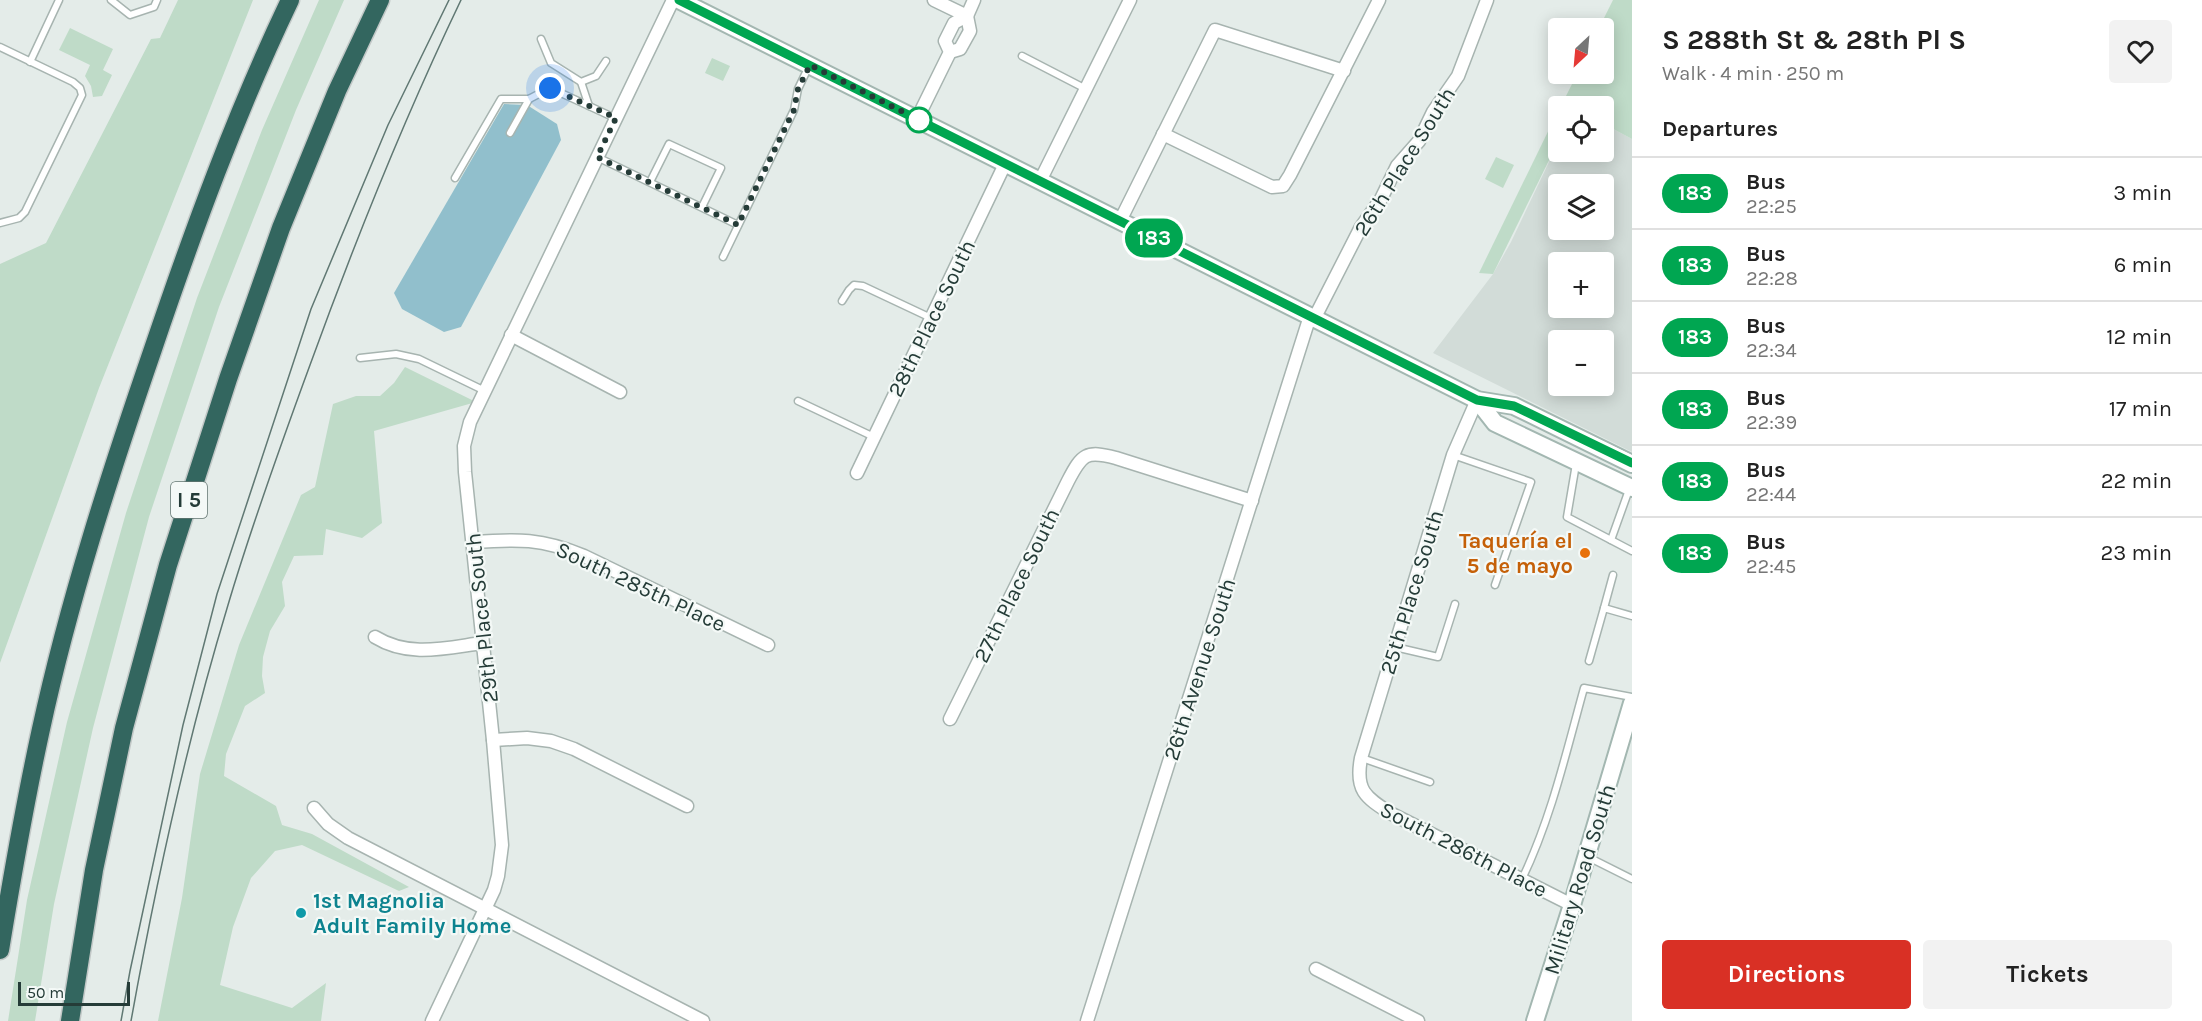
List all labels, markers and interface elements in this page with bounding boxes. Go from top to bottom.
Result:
north arrow [1548,18,1614,84]
map controls [1548,18,1614,396]
button: heart [2109,20,2172,83]
text: S 288th St & 28th Pl S [1662,23,1966,56]
text: Walk · 4 min · 250 m [1662,62,1844,85]
your location [535,73,565,103]
street label: 26th Place South [1349,82,1461,241]
button: locate [1548,96,1614,162]
unlabelled marker [906,107,932,133]
text: Departures [1662,116,1778,142]
text: Bus [1746,169,1786,195]
button: layers [1548,174,1614,240]
text: 3 min [2113,180,2172,206]
text: 183 [1678,181,1712,205]
text: 22:25 [1746,195,1797,218]
line badge: 183 [1120,218,1188,258]
text: 183 [1137,226,1171,250]
street label: 28th Place South [883,236,981,401]
text: Bus [1746,241,1786,267]
button: + [1548,252,1614,318]
text: 6 min [2114,252,2172,278]
text: 183 [1678,253,1712,277]
text: 22:28 [1746,267,1798,290]
text: Bus [1746,313,1786,339]
text: 12 min [2106,324,2172,350]
text: 183 [1678,325,1712,349]
button: − [1548,330,1614,396]
text: 22:34 [1746,339,1797,362]
text: Bus [1746,385,1786,411]
text: 17 min [2109,396,2172,422]
text: 183 [1678,397,1712,421]
text: 22:39 [1746,411,1797,434]
text: Bus [1746,457,1786,483]
text: 22 min [2101,468,2172,494]
text: 183 [1678,469,1712,493]
road number: I 5 [171,482,207,518]
text: 22:44 [1746,483,1796,506]
street label: 27th Place South [968,504,1065,667]
street label: 25th Place South [1375,507,1449,678]
place label: Taquería el 5 de mayo [1459,528,1573,579]
text: Bus [1746,529,1786,555]
street label: 29th Place South [460,532,504,704]
street label: South 285th Place [552,536,729,638]
text: 23 min [2101,540,2172,566]
text: 183 [1678,541,1712,565]
marker: Taquería el 5 de mayo [1578,546,1592,560]
text: 22:45 [1746,555,1796,578]
street label: 26th Avenue South [1158,575,1242,764]
street label: Military Road South [1539,781,1621,978]
street label: South 286th Place [1376,797,1551,903]
place label: 1st Magnolia Adult Family Home [313,888,511,939]
marker: 1st Magnolia Adult Family Home [294,906,308,920]
button: Directions [1662,940,1911,1009]
button: Tickets [1923,940,2172,1009]
scale bar [18,979,130,1006]
text: 50 m [27,983,64,1002]

